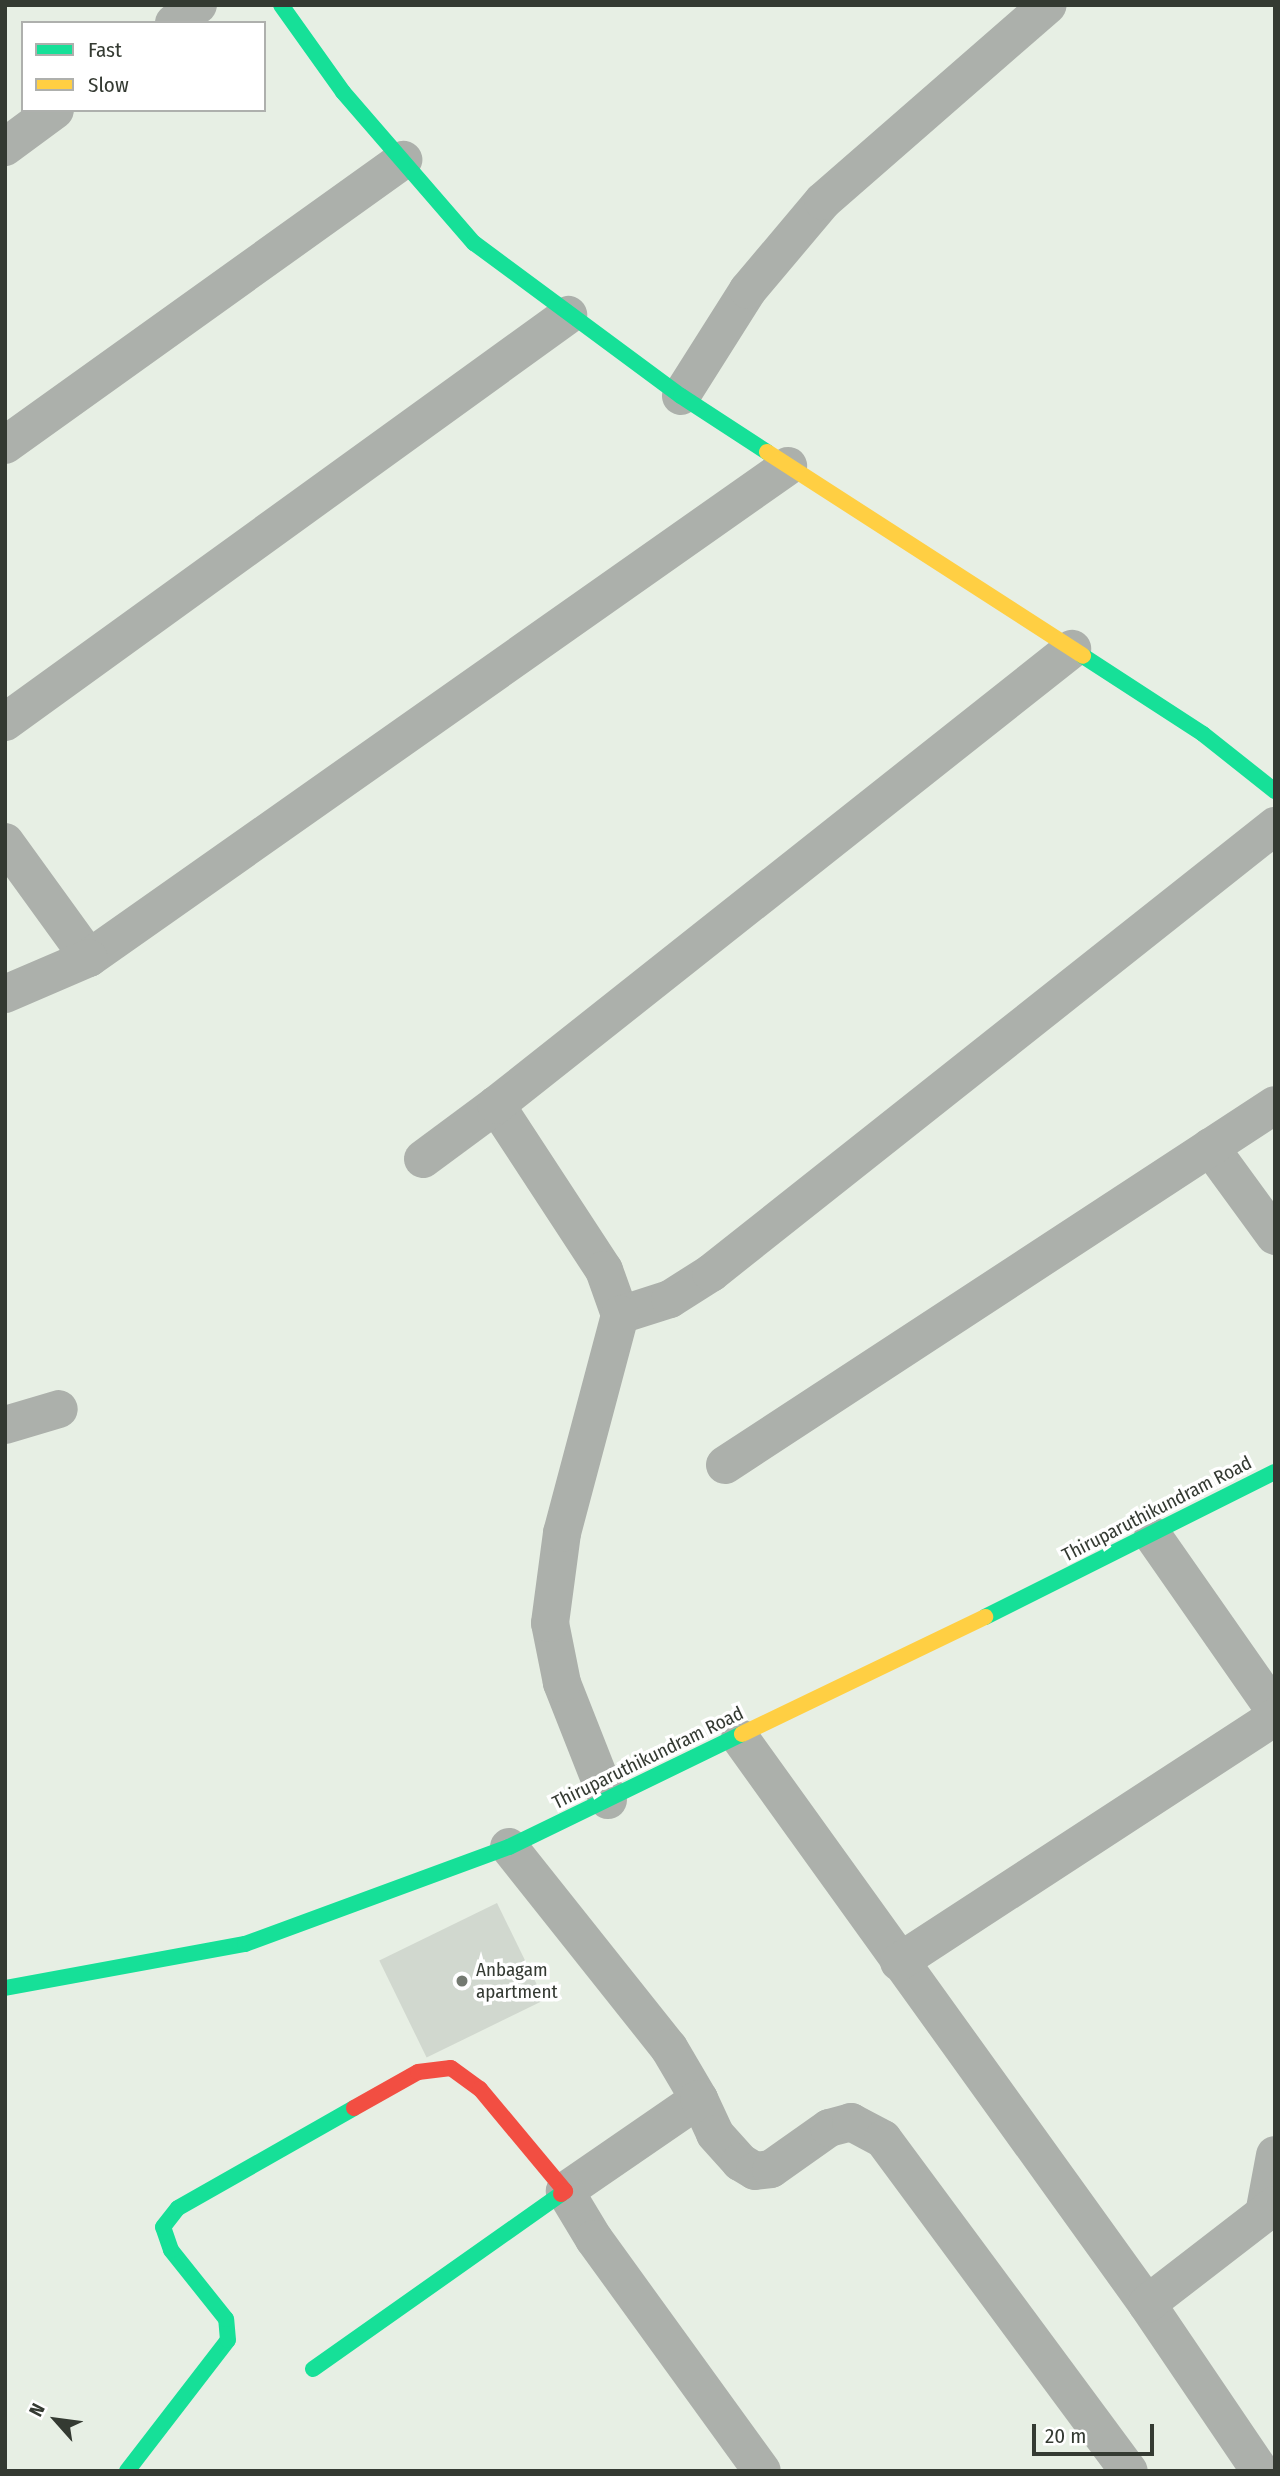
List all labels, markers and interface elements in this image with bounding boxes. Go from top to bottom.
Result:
legend [21,21,266,112]
text: Fast [88,37,122,63]
text: Slow [88,72,129,98]
street label: Thiruparuthikundram Road [1058,1451,1256,1567]
street label: Thiruparuthikundram Road [549,1702,747,1814]
place label: Anbagam apartment [476,1959,558,2003]
marker: Anbagam apartment [454,1973,470,1989]
north arrow [21,2385,91,2455]
text: N [24,2399,50,2420]
scale bar [1035,2410,1158,2454]
text: 20 m [1045,2423,1086,2449]

